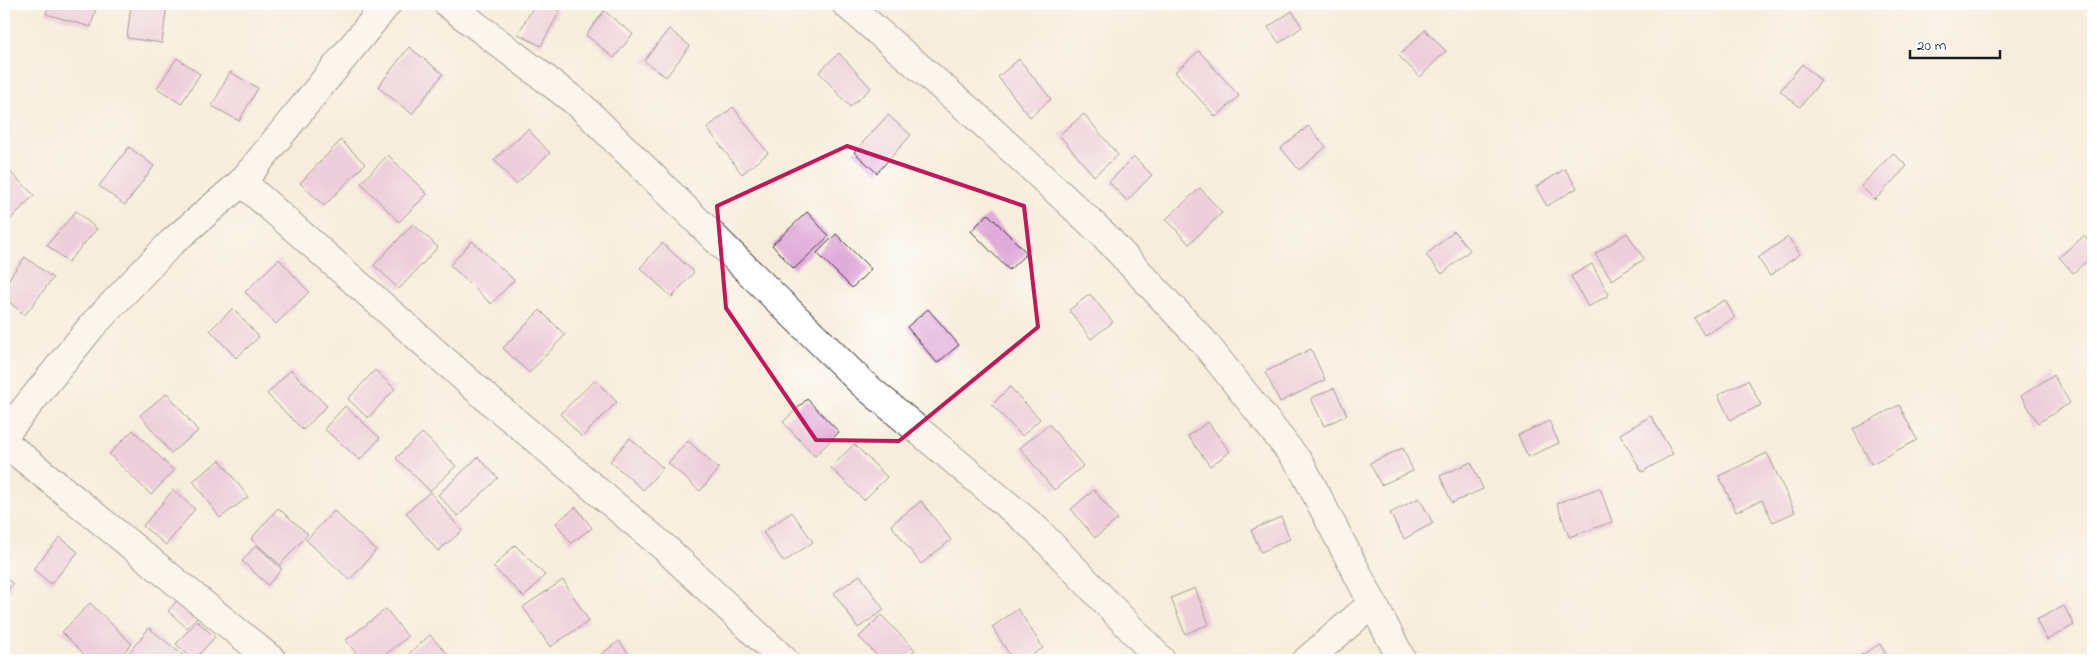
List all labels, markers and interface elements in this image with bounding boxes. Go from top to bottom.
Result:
scale bar [1910,28,2000,60]
text: 20 m [1917,35,1947,57]

